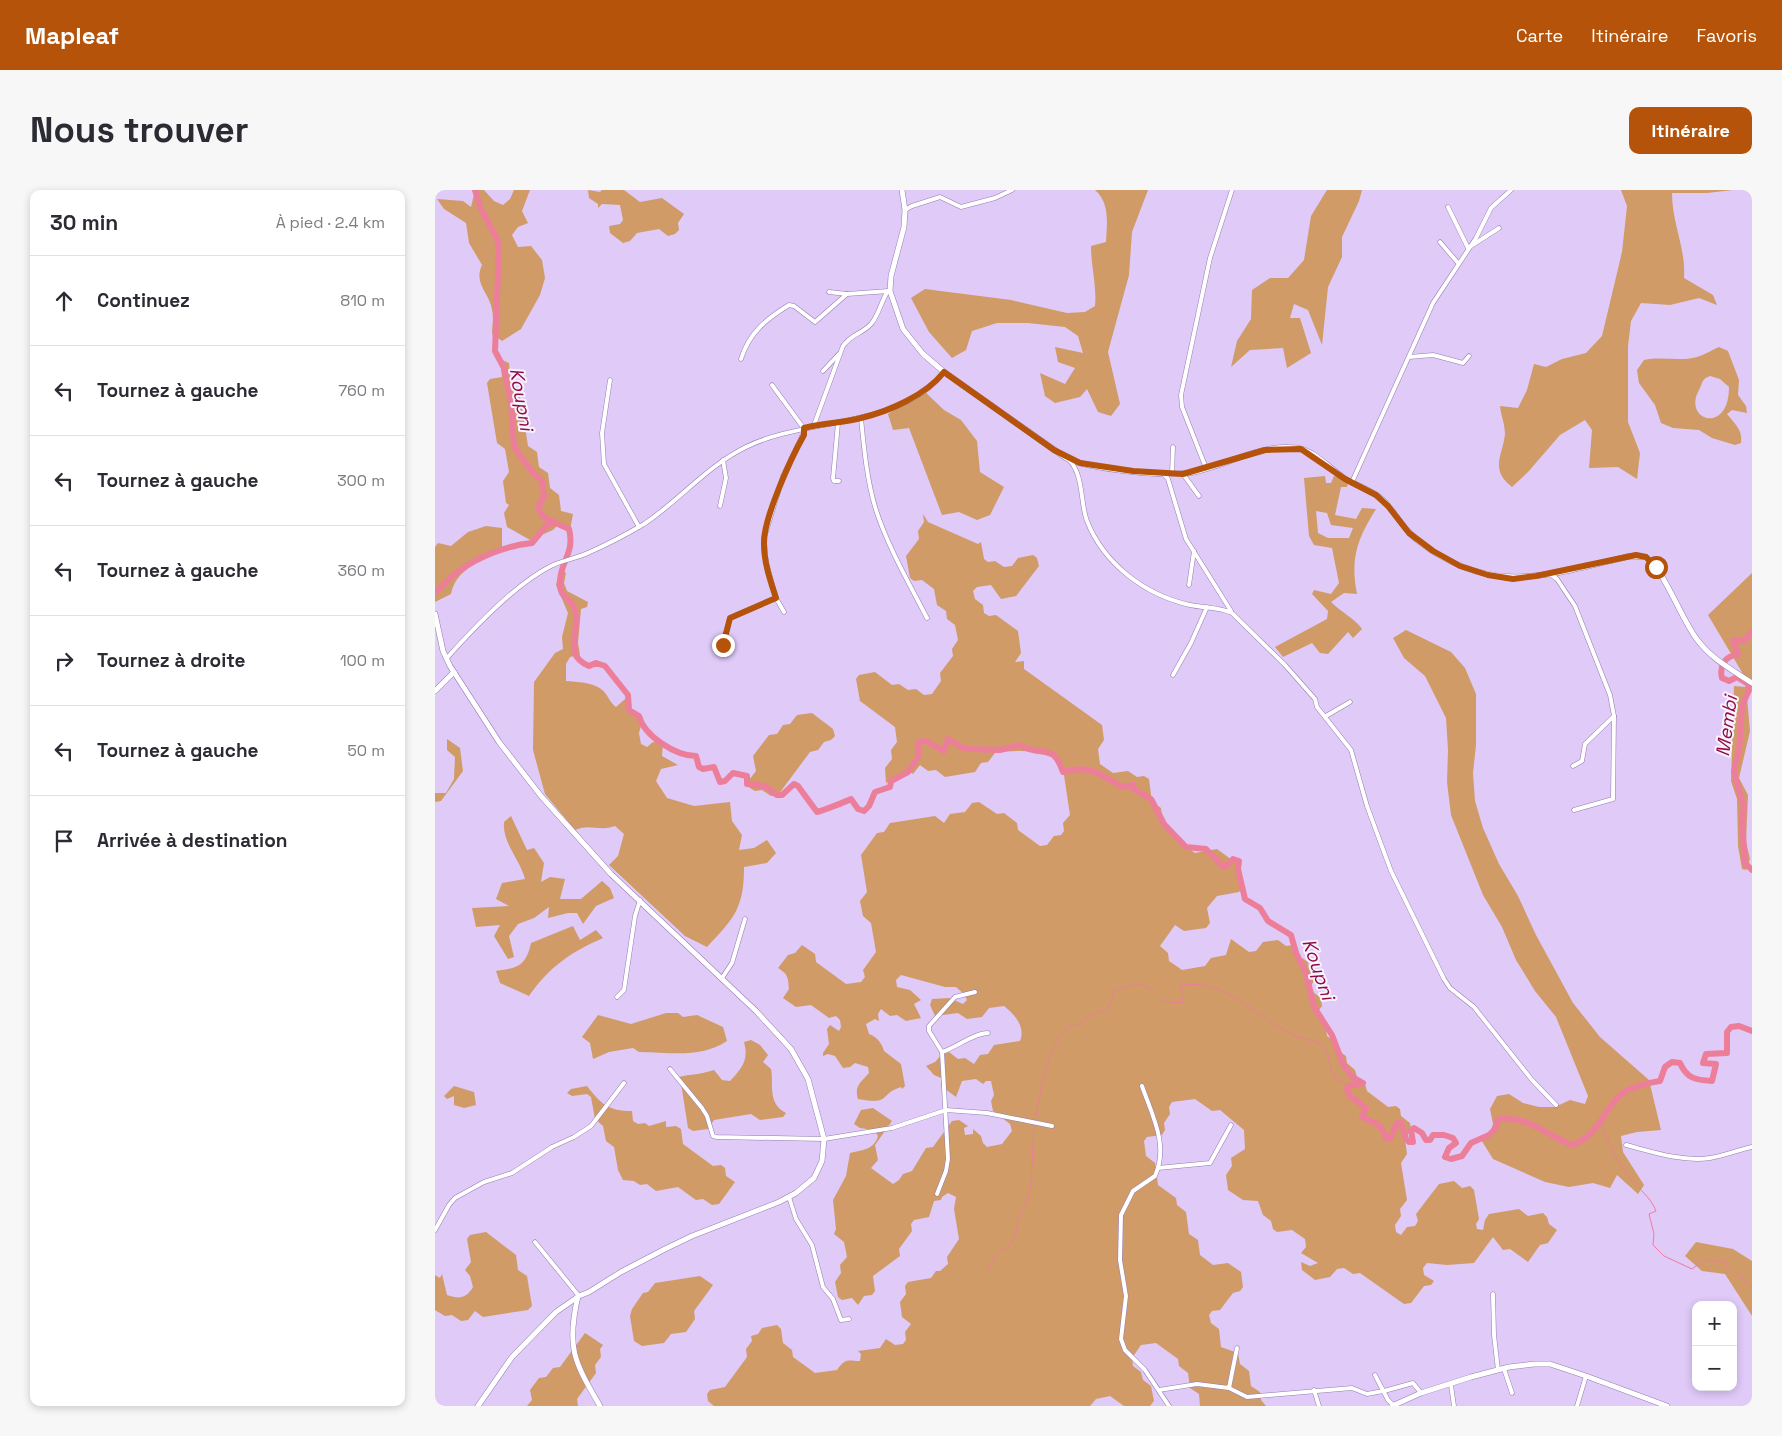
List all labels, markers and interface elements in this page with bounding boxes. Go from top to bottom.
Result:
text: Mapleaf [25,20,119,51]
text: Carte [1516,24,1563,47]
text: Itinéraire [1591,24,1668,47]
text: Favoris [1696,24,1757,47]
button: Itinéraire [1629,107,1752,154]
text: Nous trouver [30,108,249,152]
text: 30 min [50,209,118,236]
text: À pied · 2.4 km [276,212,385,233]
icon: ahead [50,287,78,315]
text: Continuez [97,288,190,313]
text: 810 m [340,290,385,311]
water label: Koupni [504,366,540,435]
icon: left [50,377,78,405]
text: Tournez à gauche [97,378,259,403]
text: 760 m [338,380,385,401]
icon: left [50,467,78,495]
text: Tournez à gauche [97,468,259,493]
text: 300 m [337,470,385,491]
route start [1645,556,1668,579]
icon: left [50,557,78,585]
text: Tournez à gauche [97,558,259,583]
text: 360 m [337,560,385,581]
route end [712,634,735,657]
icon: right [50,647,78,675]
text: Tournez à droite [97,648,246,673]
text: 100 m [340,650,385,671]
water label: Membi [1710,692,1743,758]
icon: left [50,737,78,765]
text: Tournez à gauche [97,738,259,763]
text: 50 m [347,740,385,761]
icon: arrive [50,827,78,855]
text: Arrivée à destination [97,828,287,853]
water label: Koupni [1296,935,1341,1005]
map controls [1692,1301,1737,1391]
button: + [1692,1301,1737,1346]
button: − [1692,1346,1737,1391]

